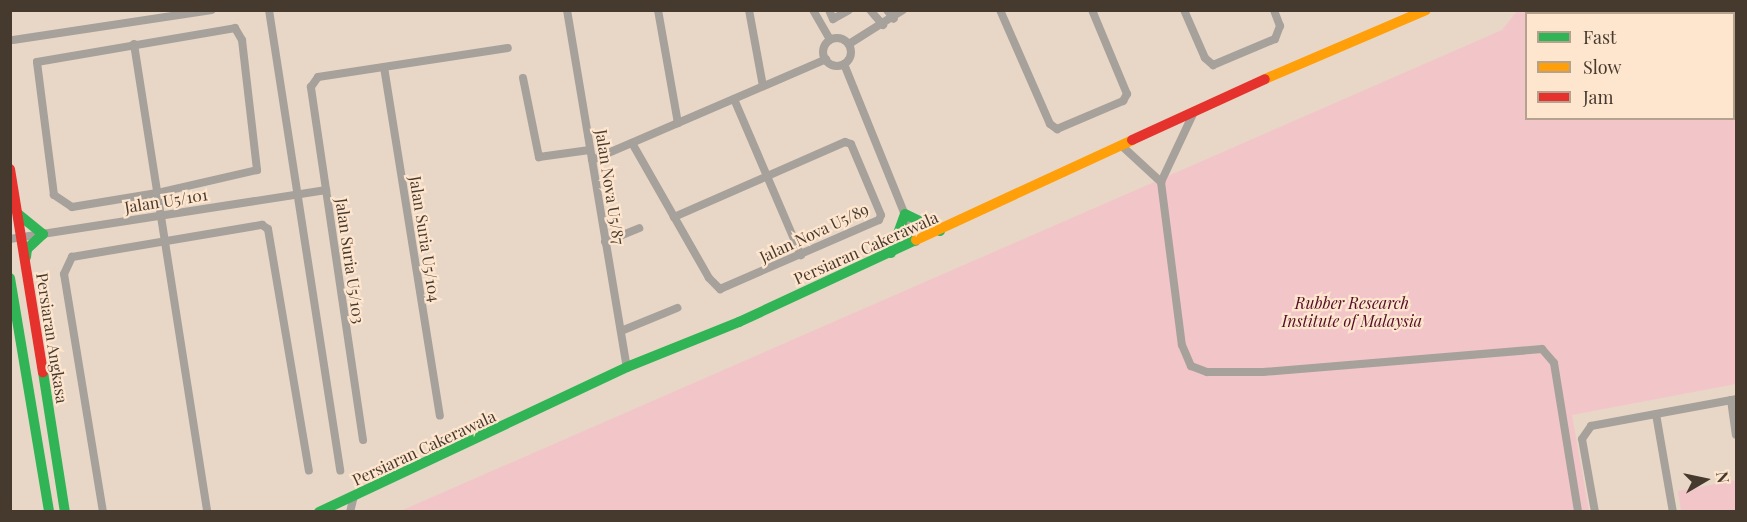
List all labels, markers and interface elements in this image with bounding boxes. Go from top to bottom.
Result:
legend [1525,12,1735,120]
text: Fast [1583,25,1616,49]
text: Slow [1583,55,1621,79]
text: Jam [1583,85,1613,109]
street label: Jalan Nova U5/87 [591,128,629,246]
street label: Jalan Suria U5/104 [406,175,444,303]
street label: Jalan U5/101 [123,185,209,217]
street label: Jalan Suria U5/103 [332,197,368,325]
street label: Jalan Nova U5/89 [756,199,872,267]
street label: Persiaran Cakerawala [791,208,941,288]
street label: Persiaran Angkasa [32,271,72,405]
park label: Rubber Research Institute of Malaysia [1282,293,1422,331]
street label: Persiaran Cakerawala [349,406,499,490]
north arrow [1675,450,1735,510]
text: N [1712,470,1735,484]

